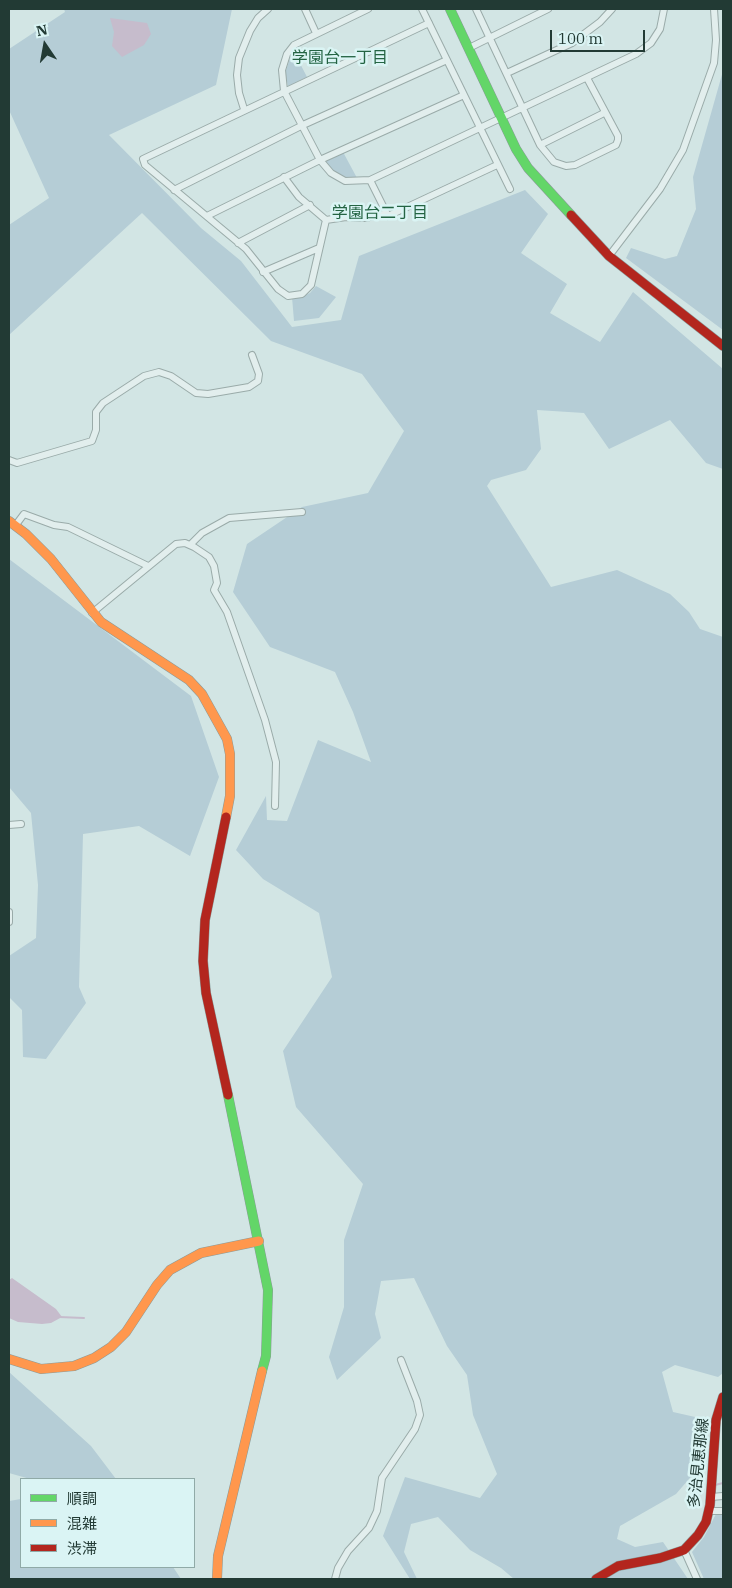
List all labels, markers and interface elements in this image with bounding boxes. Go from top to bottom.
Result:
north arrow [20,20,70,70]
text: N [35,20,49,40]
scale bar [552,20,647,52]
text: 100 m [558,29,603,48]
district label: 学園台一丁目 [292,48,388,68]
district label: 学園台二丁目 [332,203,428,223]
street label: 多治見恵那線 [685,1417,713,1509]
legend [20,1478,195,1568]
text: 順調 [67,1489,97,1508]
text: 混雑 [67,1514,97,1533]
text: 渋滞 [67,1539,97,1558]

